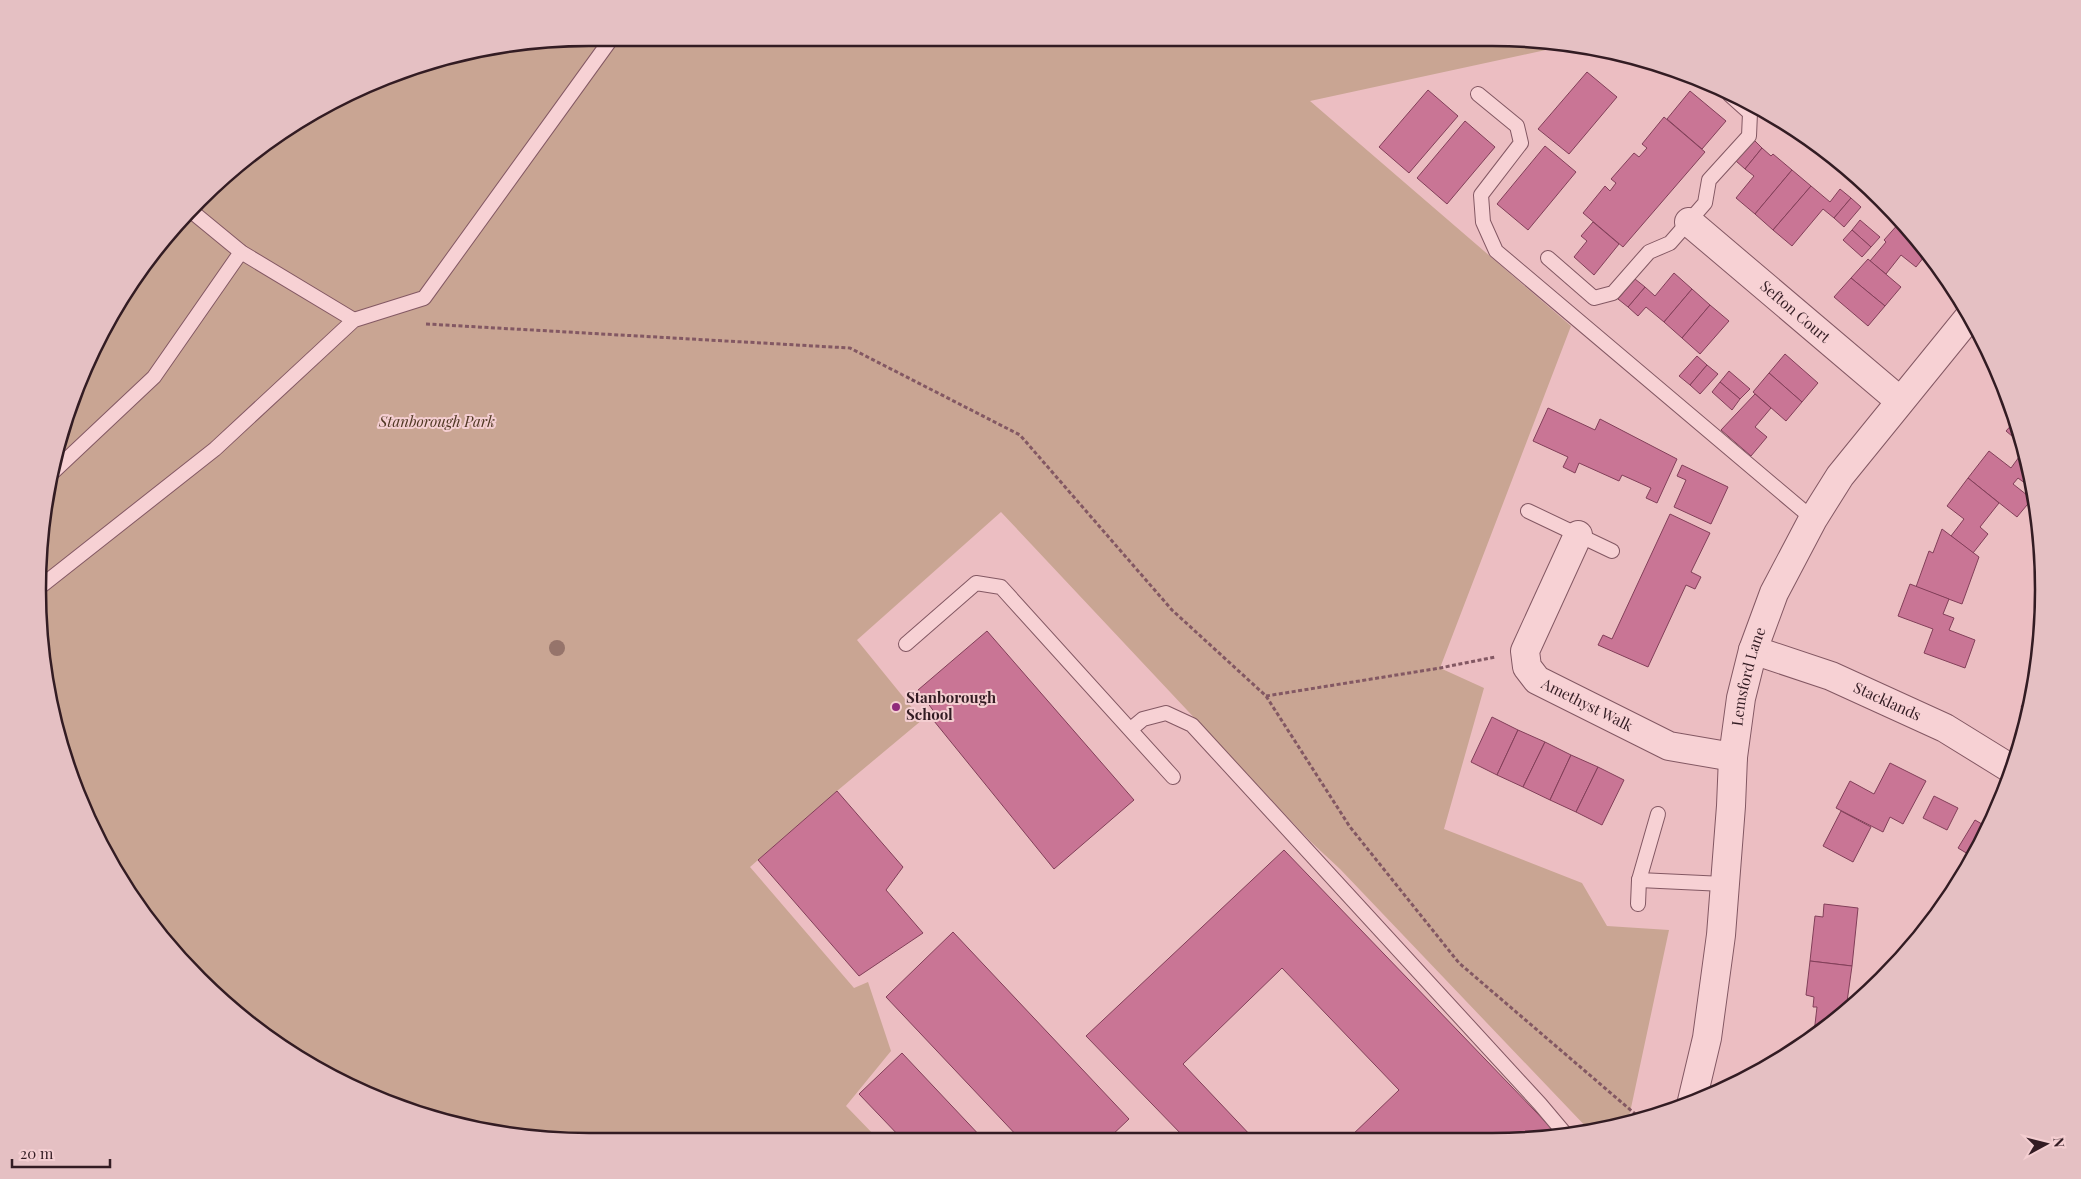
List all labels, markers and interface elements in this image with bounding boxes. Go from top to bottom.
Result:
street label: Sefton Court [1756,276,1836,347]
park label: Stanborough Park [378,411,495,431]
street label: Lemsford Lane [1726,624,1770,727]
street label: Amethyst Walk [1538,672,1637,736]
street label: Stacklands [1851,677,1925,725]
place label: Stanborough School [906,687,996,724]
marker: Stanborough School [890,701,902,713]
north arrow [2021,1119,2071,1169]
scale bar [12,1136,110,1168]
text: N [2049,1136,2069,1149]
text: 20 m [20,1143,54,1163]

